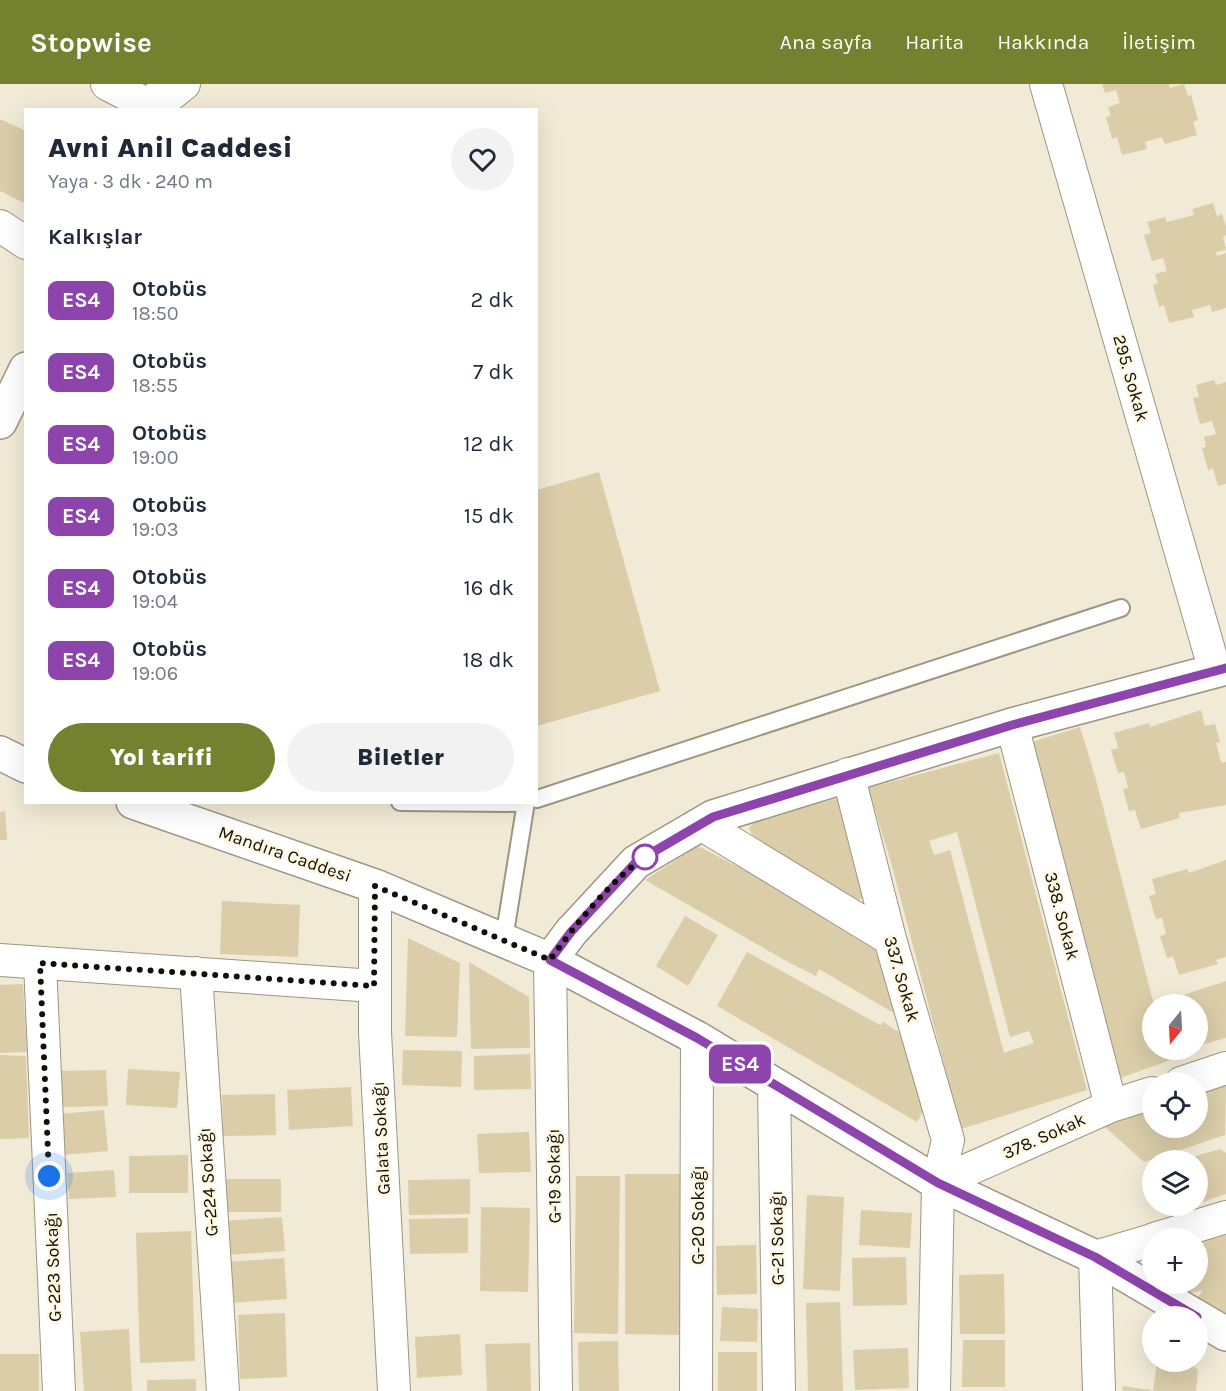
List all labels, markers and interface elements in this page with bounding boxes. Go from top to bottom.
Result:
text: Stopwise [30,26,152,59]
text: Ana sayfa [780,30,872,54]
text: Harita [905,30,964,54]
text: Hakkında [997,30,1089,54]
text: İletişim [1122,30,1196,54]
button: heart [451,128,514,191]
text: Avni Anil Caddesi [48,131,293,164]
text: Yaya · 3 dk · 240 m [48,170,213,193]
text: Kalkışlar [48,224,142,250]
text: Otobüs [132,276,207,302]
text: 2 dk [471,287,514,313]
text: ES4 [62,288,100,312]
text: 18:50 [132,302,179,325]
street label: 295. Sokak [1108,332,1154,424]
text: Otobüs [132,348,207,374]
text: 7 dk [473,359,514,385]
text: ES4 [62,360,100,384]
text: 18:55 [132,374,178,397]
text: Otobüs [132,420,207,446]
text: 12 dk [463,431,514,457]
text: ES4 [62,432,100,456]
text: 19:00 [132,446,179,469]
text: Otobüs [132,492,207,518]
text: 15 dk [464,503,514,529]
text: ES4 [62,504,100,528]
text: 19:03 [132,518,179,541]
text: Otobüs [132,564,207,590]
text: 16 dk [463,575,514,601]
text: ES4 [62,576,100,600]
text: 19:04 [132,590,178,613]
text: Otobüs [132,636,207,662]
text: 18 dk [463,647,514,673]
text: ES4 [62,648,100,672]
text: 19:06 [132,662,178,685]
button: Yol tarifi [48,723,275,792]
button: Biletler [287,723,514,792]
street label: Mandıra Caddesi [216,821,354,887]
unlabelled marker [632,844,658,870]
street label: 338. Sokak [1040,869,1084,963]
street label: 337. Sokak [879,934,925,1024]
north arrow [1142,994,1208,1060]
map controls [1142,994,1208,1372]
line badge: ES4 [706,1044,774,1084]
text: ES4 [721,1052,759,1076]
button: locate [1142,1072,1208,1138]
street label: Galata Sokağı [367,1081,395,1195]
street label: 378. Sokak [999,1108,1089,1164]
street label: G-224 Sokağı [193,1127,223,1237]
street label: G-19 Sokağı [542,1128,566,1224]
button: layers [1142,1150,1208,1216]
your location [34,1161,64,1191]
street label: G-20 Sokağı [687,1165,709,1265]
street label: G-21 Sokağı [765,1190,789,1286]
street label: G-223 Sokağı [40,1212,66,1322]
button: + [1142,1228,1208,1294]
button: − [1142,1306,1208,1372]

